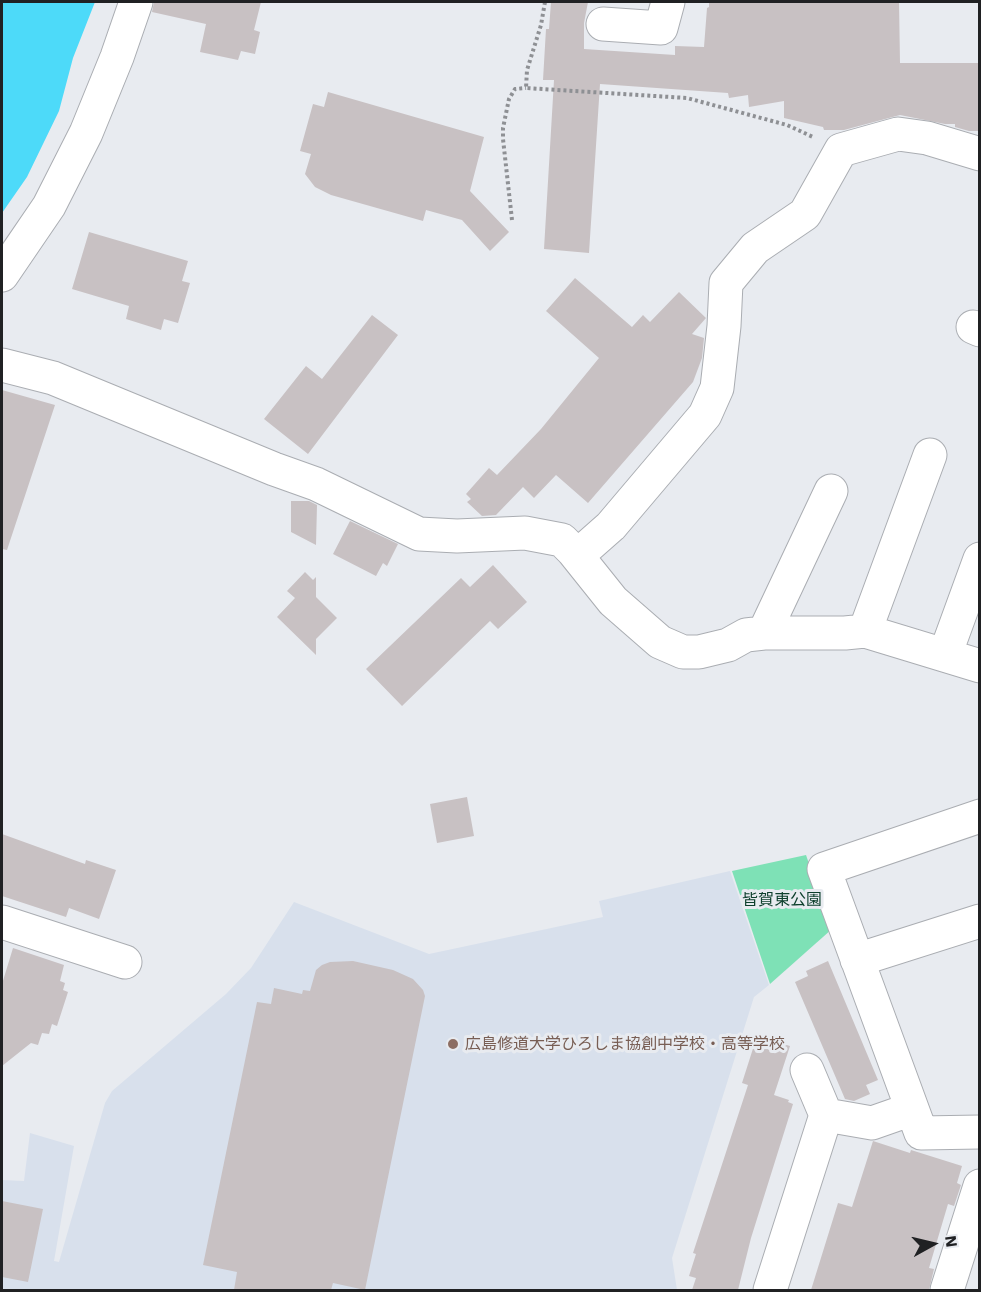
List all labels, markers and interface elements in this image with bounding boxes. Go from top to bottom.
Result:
park label: 皆賀東公園 [742,890,822,910]
place label: 広島修道大学ひろしま協創中学校・高等学校 [465,1034,785,1054]
marker: 広島修道大学ひろしま協創中学校・高等学校 [446,1037,460,1051]
north arrow [903,1214,963,1274]
text: N [941,1234,962,1249]

